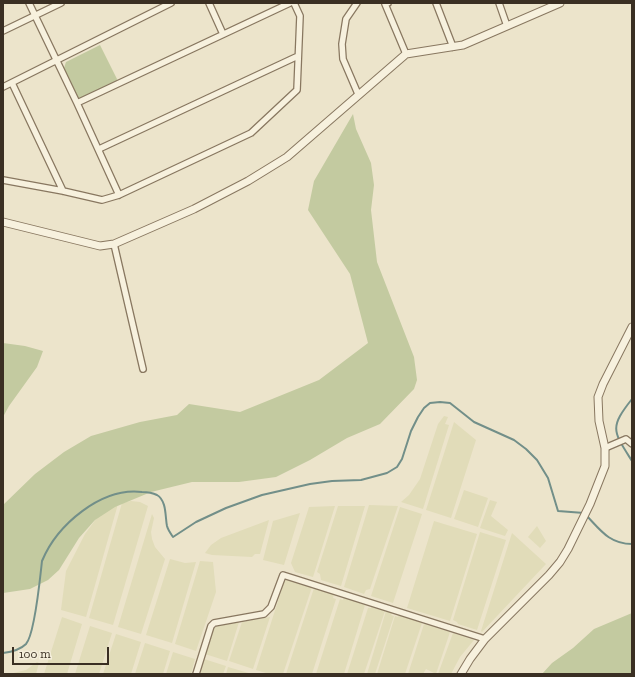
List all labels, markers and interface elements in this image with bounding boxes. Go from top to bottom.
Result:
scale bar [14,639,111,665]
text: 100 m [19,647,51,661]

